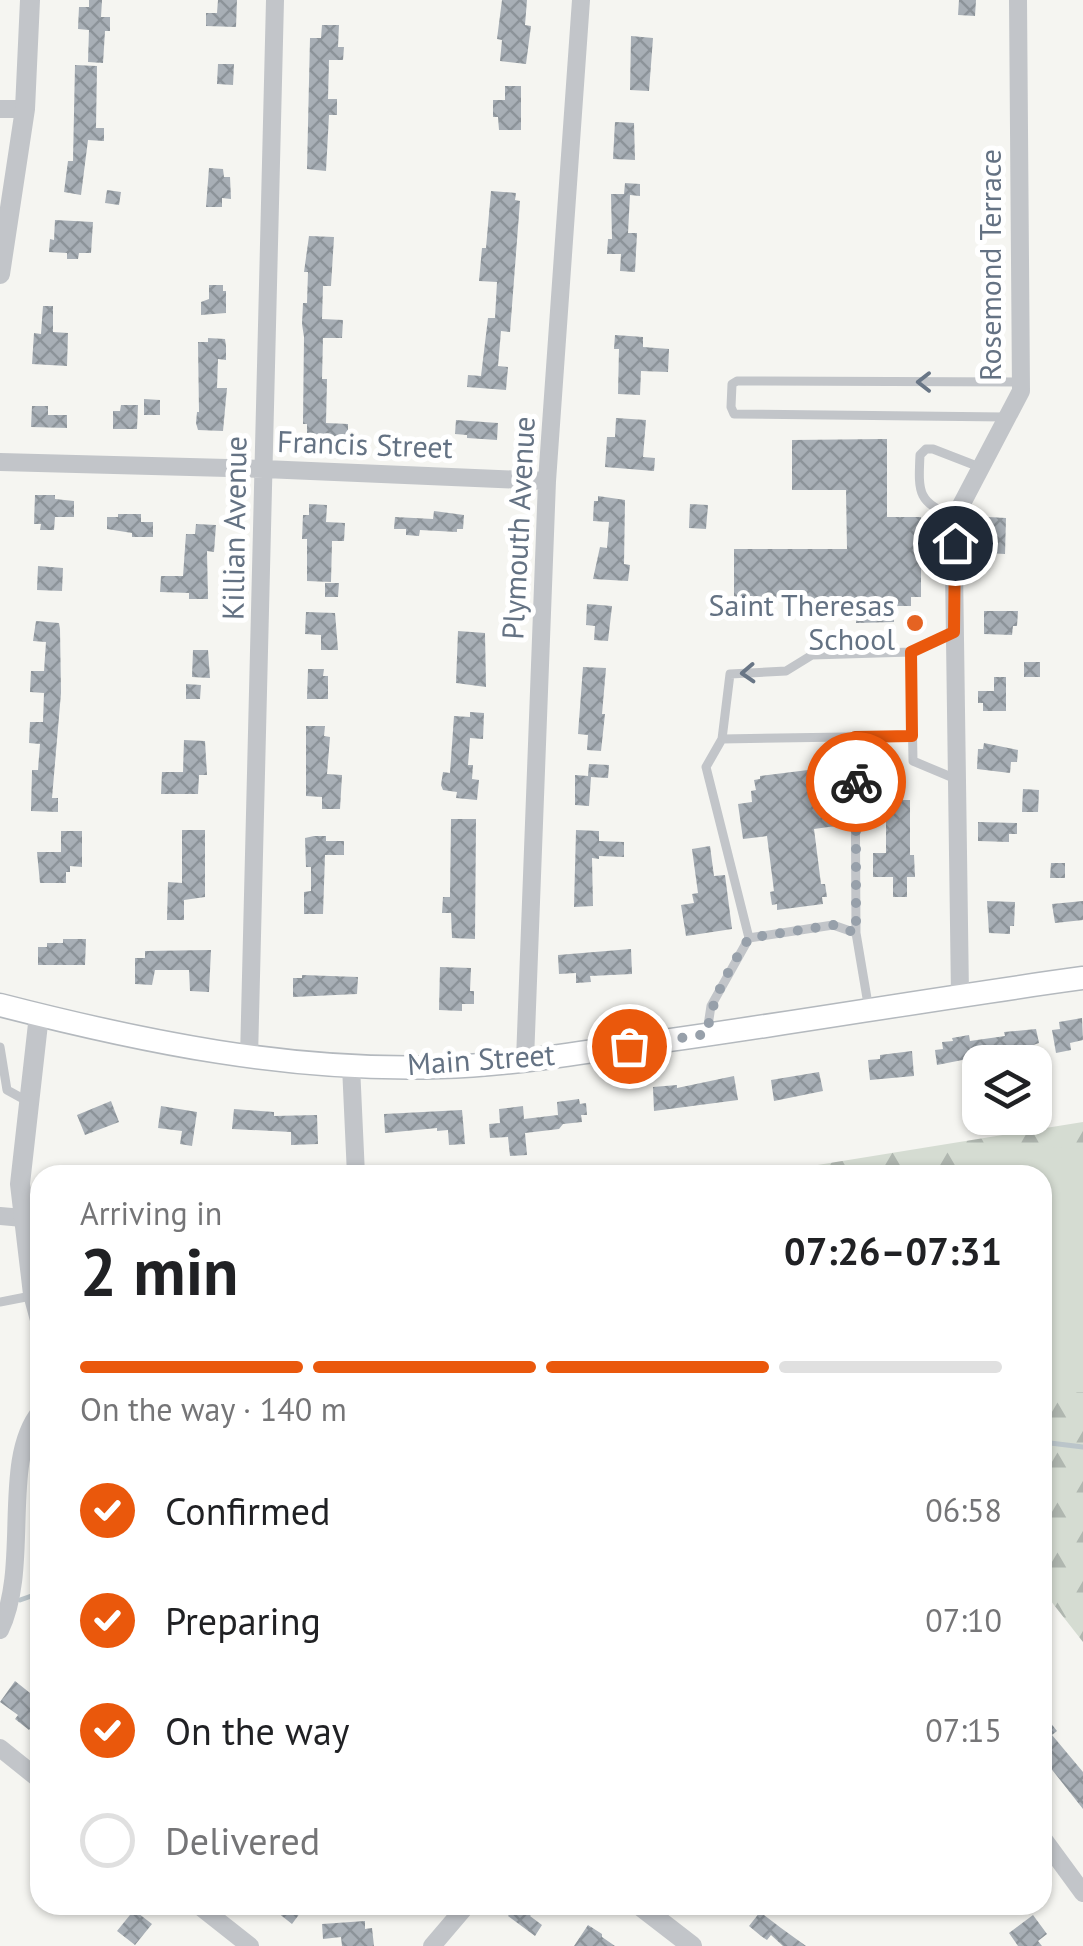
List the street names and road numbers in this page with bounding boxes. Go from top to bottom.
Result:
street label: Rosemond Terrace [970,149,1009,381]
street label: Plymouth Avenue [492,415,543,641]
street label: Francis Street [277,421,454,466]
street label: Killian Avenue [212,436,255,620]
street label: Main Street [406,1034,556,1083]

